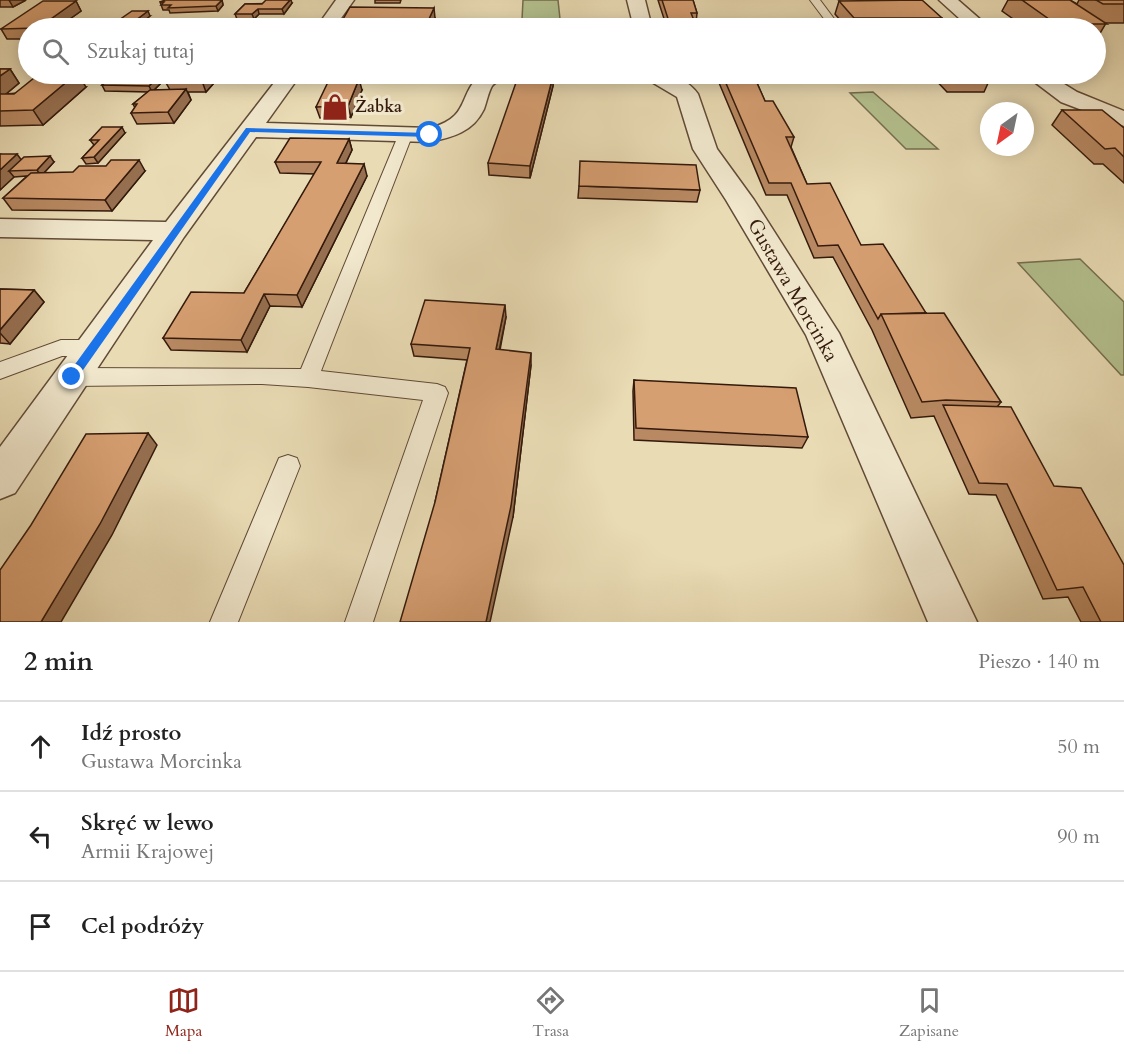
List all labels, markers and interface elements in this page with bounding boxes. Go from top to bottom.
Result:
search box [18,18,1106,84]
icon: search [39,35,72,68]
text: Szukaj tutaj [87,36,195,66]
shop icon: Żabka [320,92,350,122]
place label: Żabka [355,95,402,118]
north arrow [980,102,1034,156]
route start [416,121,442,147]
street label: Gustawa Morcinka [741,214,845,367]
route end [58,363,84,389]
text: 2 min [24,644,93,679]
text: Pieszo · 140 m [978,648,1100,675]
text: Idź prosto [81,718,181,748]
icon: ahead [24,730,57,763]
text: 50 m [1057,733,1100,760]
text: Gustawa Morcinka [81,748,242,775]
text: Skręć w lewo [81,808,214,838]
icon: left [24,820,57,853]
text: 90 m [1057,823,1100,850]
text: Armii Krajowej [81,838,214,865]
icon: arrive [24,910,57,943]
text: Cel podróży [81,911,204,941]
tab: Mapa [165,984,202,1042]
tab: Trasa [532,984,569,1042]
tab: Zapisane [899,984,959,1042]

